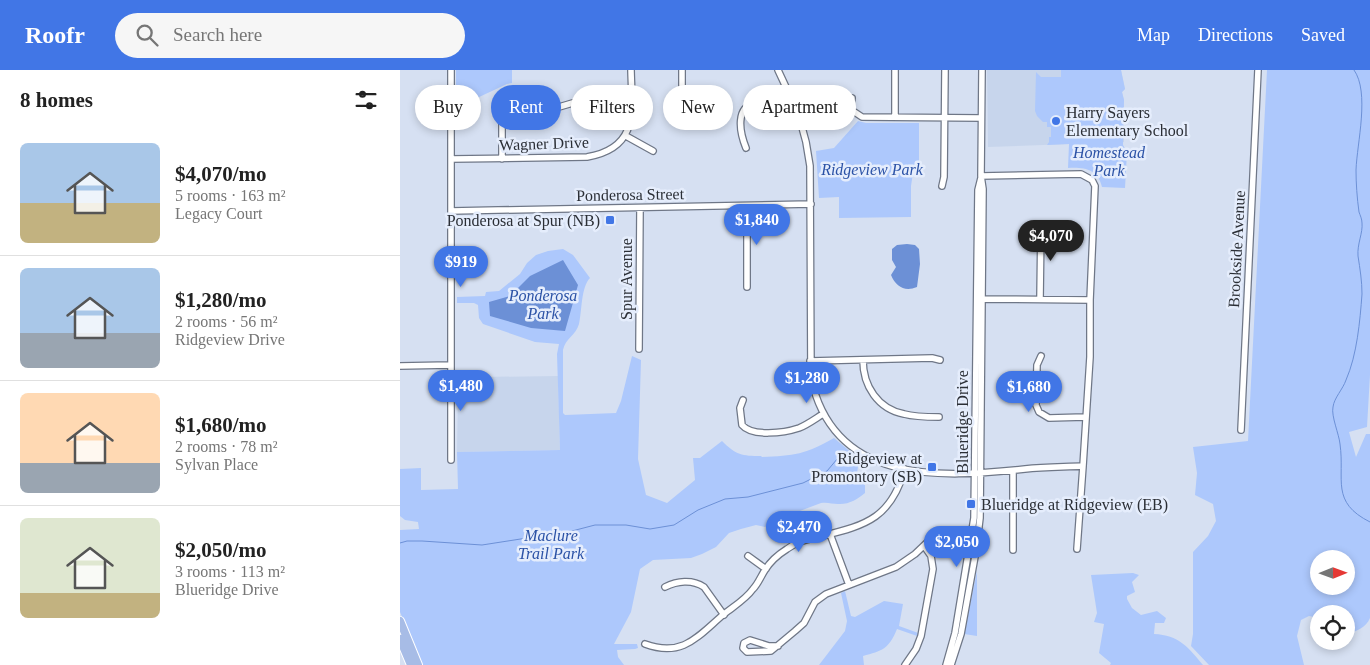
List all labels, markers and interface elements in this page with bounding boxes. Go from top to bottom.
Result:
search box [115,13,465,58]
icon: search [133,21,161,49]
text: Roofr [25,22,85,48]
text: Search here [173,24,262,45]
text: Map [1137,25,1170,45]
text: Directions [1198,25,1273,45]
text: Saved [1301,25,1345,45]
chip: Buy [415,85,481,130]
chip: Rent [491,85,561,130]
chip: Filters [571,85,653,130]
chip: New [663,85,733,130]
chip: Apartment [743,85,856,130]
icon: filters [352,86,380,114]
text: 8 homes [20,88,93,112]
place label: Harry Sayers Elementary School [1066,104,1189,140]
marker: Harry Sayers Elementary School [1050,115,1062,127]
street label: Wagner Drive [499,133,589,155]
park label: Homestead Park [1072,144,1146,179]
park label: Ridgeview Park [820,161,924,179]
text: $4,070/mo [175,162,267,186]
icon: home [60,163,120,223]
street label: Ponderosa Street [576,185,685,204]
text: 5 rooms · 163 m² [175,187,286,204]
street label: Brookside Avenue [1225,190,1248,308]
pin: $1,840 [716,204,798,246]
text: Legacy Court [175,205,263,222]
text: $1,840 [735,211,779,228]
place label: Ponderosa at Spur (NB) [447,212,600,230]
marker: Ponderosa at Spur (NB) [604,214,616,226]
pin: $4,070 [1010,220,1092,262]
text: $4,070 [1029,227,1073,244]
street label: Spur Avenue [618,238,636,320]
pin: $919 [431,246,491,288]
text: $919 [445,253,477,270]
park label: Ponderosa Park [508,287,577,322]
icon: home [60,288,120,348]
text: $1,280/mo [175,288,267,312]
text: 2 rooms · 56 m² [175,313,278,330]
text: Ridgeview Drive [175,331,285,348]
pin: $1,280 [766,362,848,404]
text: $1,280 [785,369,829,386]
pin: $1,480 [420,370,502,412]
street label: Blueridge Drive [954,370,972,474]
pin: $1,680 [988,370,1070,413]
text: $1,480 [439,377,483,394]
text: $1,680 [1007,378,1051,395]
icon: home [60,413,120,473]
text: $1,680/mo [175,413,267,437]
text: 2 rooms · 78 m² [175,438,278,455]
place label: Ridgeview at Promontory (SB) [811,450,923,486]
text: Sylvan Place [175,456,258,473]
marker: Ridgeview at Promontory (SB) [926,461,938,473]
place label: Blueridge at Ridgeview (EB) [981,496,1168,514]
marker: Blueridge at Ridgeview (EB) [965,498,977,510]
pin: $2,470 [758,510,840,553]
text: $2,470 [777,518,821,535]
pin: $2,050 [916,526,998,568]
park label: Maclure Trail Park [518,527,585,562]
text: $2,050 [935,533,979,550]
icon: home [60,538,120,598]
text: $2,050/mo [175,538,267,562]
north arrow [1310,550,1355,595]
map controls [1310,550,1355,650]
text: 3 rooms · 113 m² [175,563,285,580]
text: Blueridge Drive [175,581,279,598]
button: locate [1310,605,1355,650]

